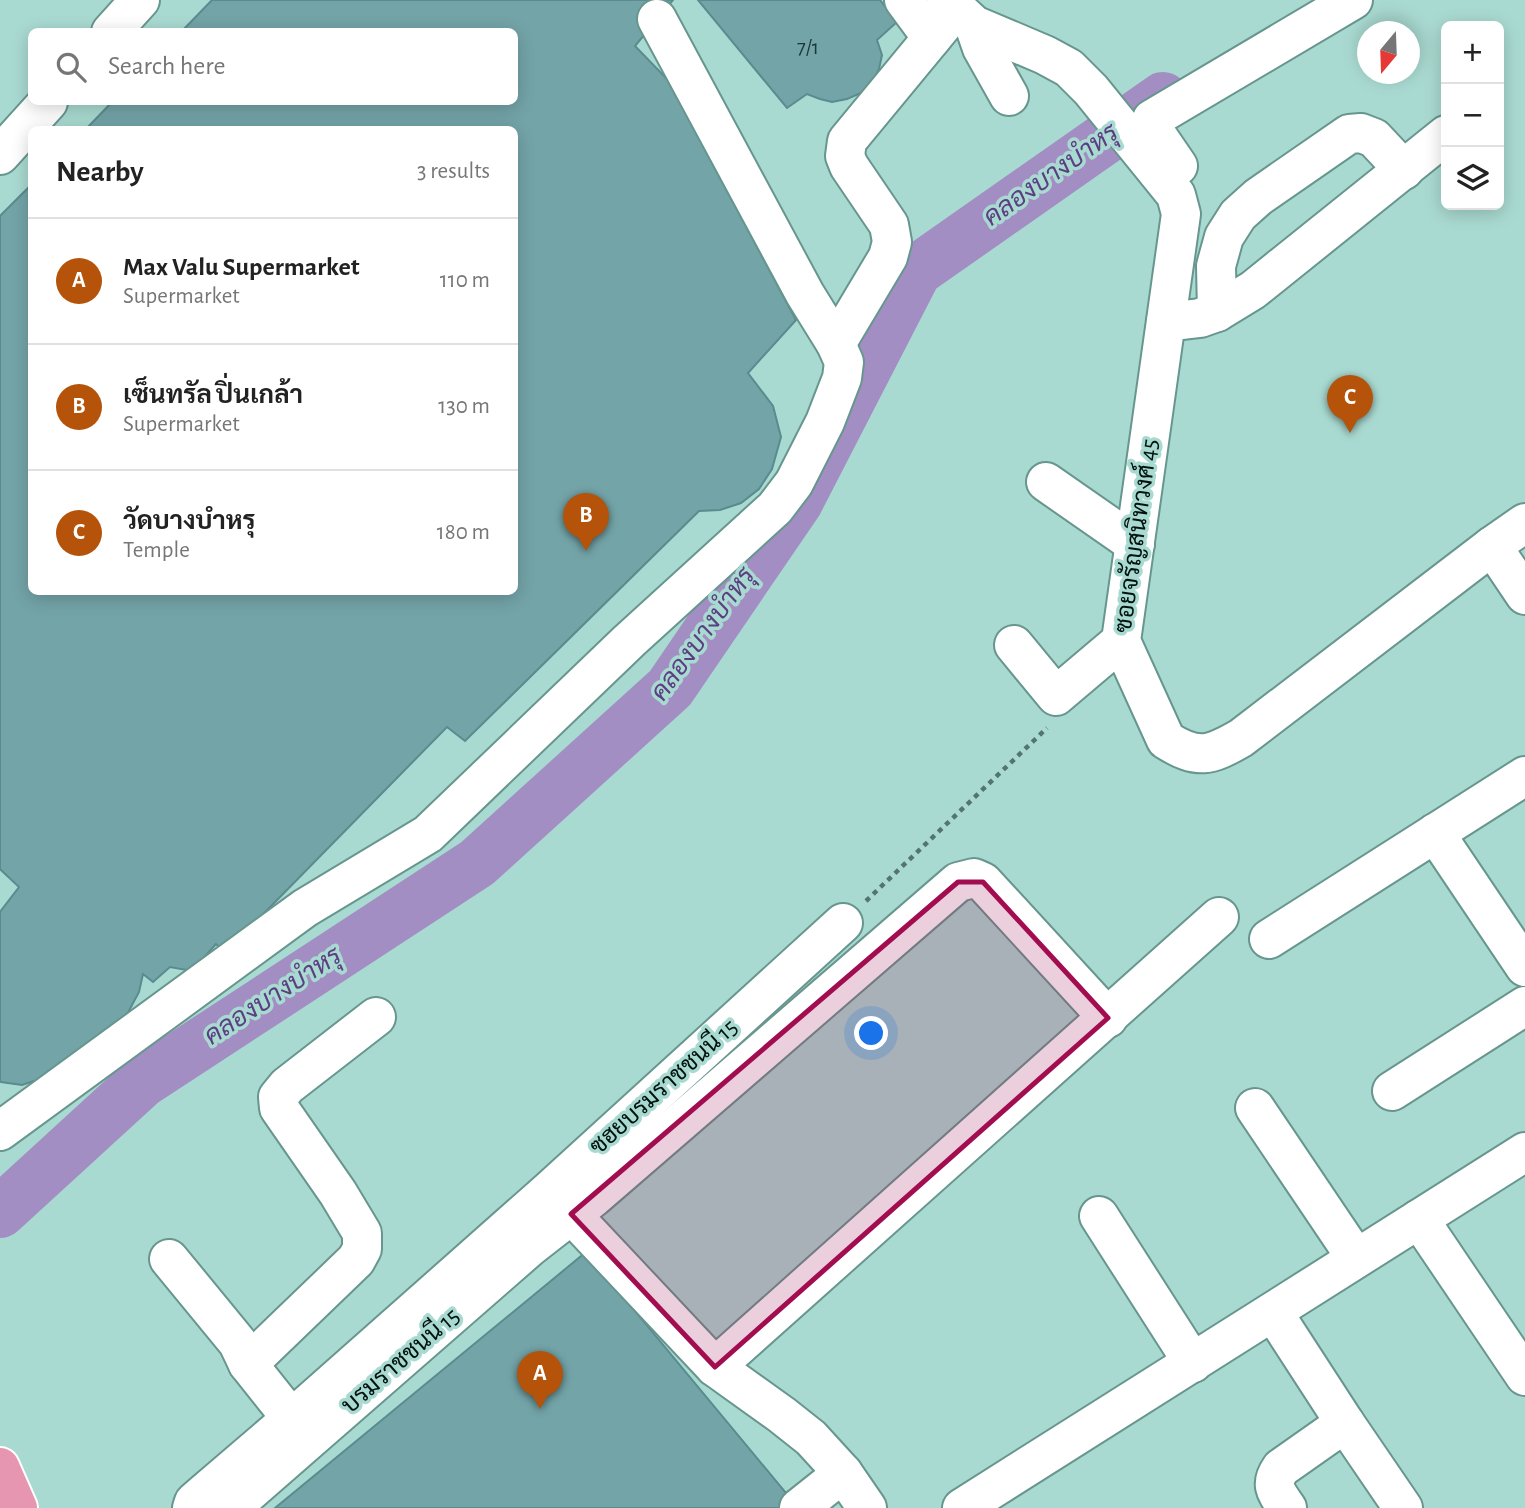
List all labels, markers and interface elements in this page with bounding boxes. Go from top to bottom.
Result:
north arrow [1357,21,1420,84]
map controls [1441,21,1504,210]
button: + [1441,21,1504,84]
search box [28,28,518,105]
house number: 7/1 [797,37,819,58]
icon: search [52,48,90,86]
text: Search here [108,53,226,79]
button: − [1441,84,1504,147]
water label: คลองบางบำหรุ [977,116,1126,234]
button: layers [1441,147,1504,210]
text: Nearby [56,157,144,187]
text: 3 results [417,160,490,183]
text: Max Valu Supermarket [123,254,359,280]
text: A [72,269,86,292]
text: 110 m [440,269,490,292]
text: Supermarket [123,285,240,308]
pin: C [1327,375,1373,433]
text: เซ็นทรัล ปิ่นเกล้า [123,382,303,408]
text: B [72,395,86,418]
text: 130 m [438,395,490,418]
text: Supermarket [123,413,240,436]
street label: ซอยจรัญสนิทวงศ์ 45 [1107,437,1163,635]
pin: B [563,493,609,551]
text: วัดบางบำหรุ [123,508,256,534]
text: C [73,521,85,544]
text: 180 m [437,521,490,544]
text: Temple [123,539,190,562]
water label: คลองบางบำหรุ [644,560,764,708]
water label: คลองบางบำหรุ [198,939,349,1053]
street label: ซฮยบรมราชชนนี 15 [583,1012,742,1159]
your location [854,1016,888,1050]
street label: บรมราชชนนี 15 [335,1301,464,1418]
pin: A [517,1351,563,1409]

